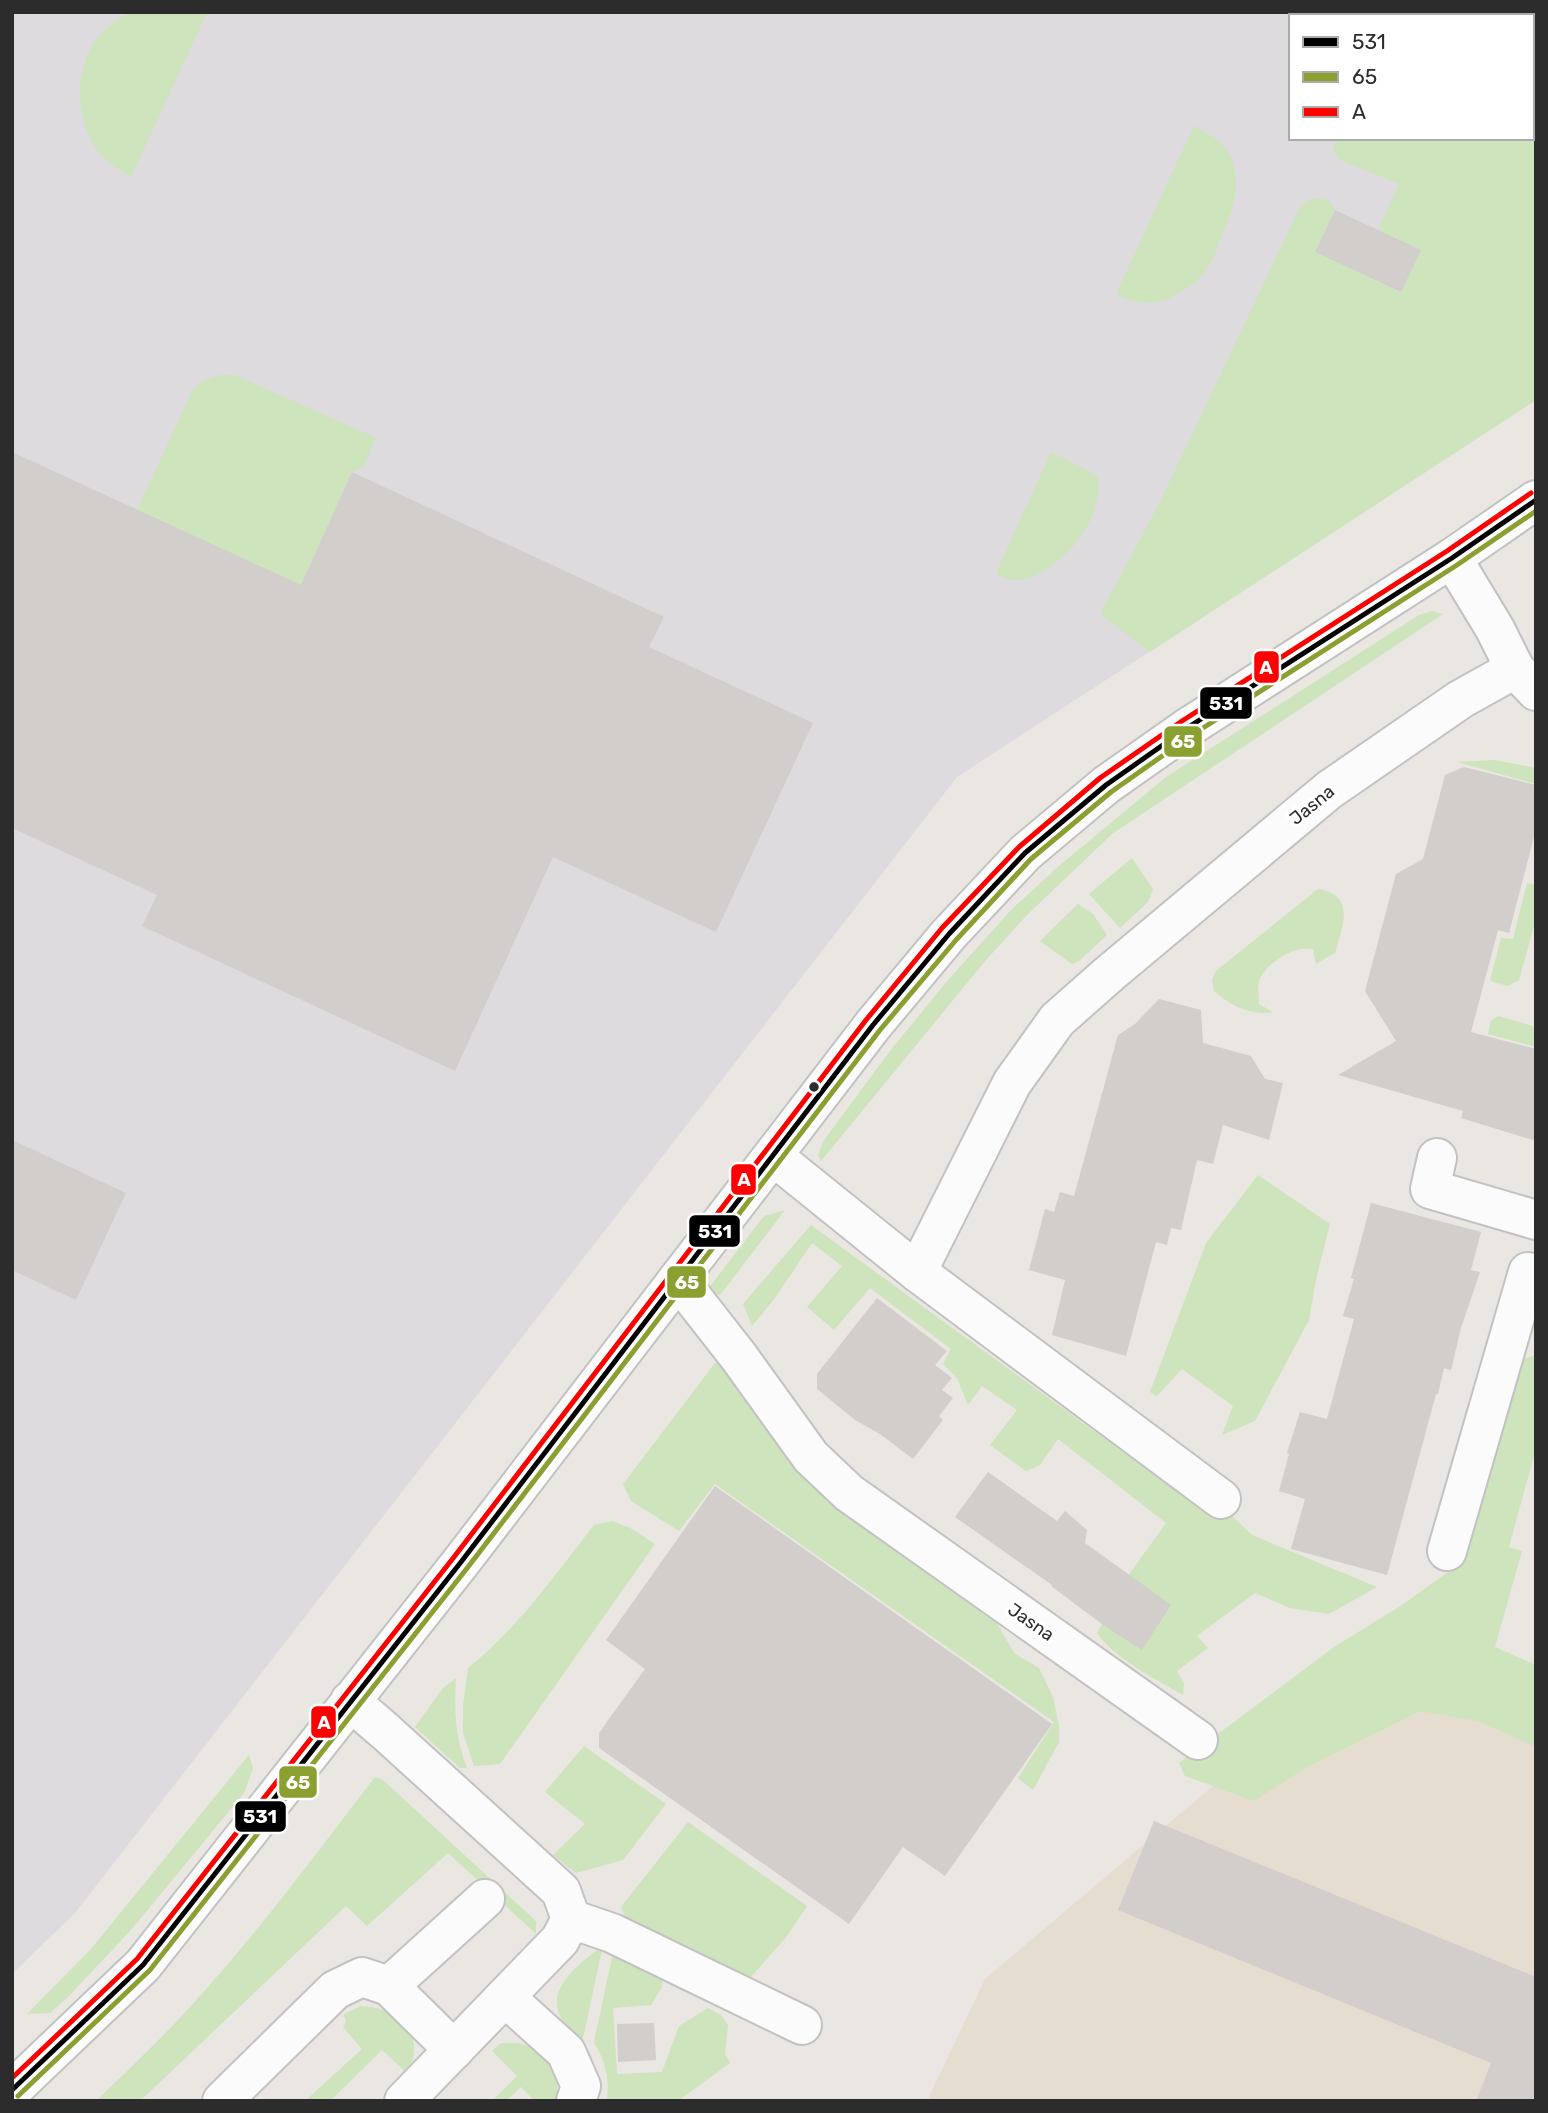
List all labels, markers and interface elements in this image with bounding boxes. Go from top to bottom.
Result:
legend [1289,14,1534,140]
text: 531 [1352,29,1386,54]
text: 65 [1352,64,1377,89]
text: A [1352,99,1366,124]
line badge: A [1253,650,1280,684]
text: A [1259,656,1273,679]
line badge: 531 [1199,686,1253,720]
text: 531 [1209,692,1243,715]
line badge: 65 [1163,725,1203,758]
text: 65 [1171,730,1195,753]
street label: Jasna [1285,780,1339,830]
unlabelled marker [807,1080,821,1094]
line badge: A [730,1163,757,1196]
text: A [737,1168,751,1191]
line badge: 531 [688,1214,741,1248]
text: 531 [698,1220,732,1243]
line badge: 65 [666,1265,707,1299]
text: 65 [675,1271,699,1294]
street label: Jasna [1004,1598,1058,1646]
line badge: A [310,1705,337,1739]
text: A [317,1711,331,1734]
line badge: 65 [278,1765,318,1799]
text: 65 [286,1771,310,1794]
line badge: 531 [234,1800,287,1833]
text: 531 [243,1805,277,1828]

